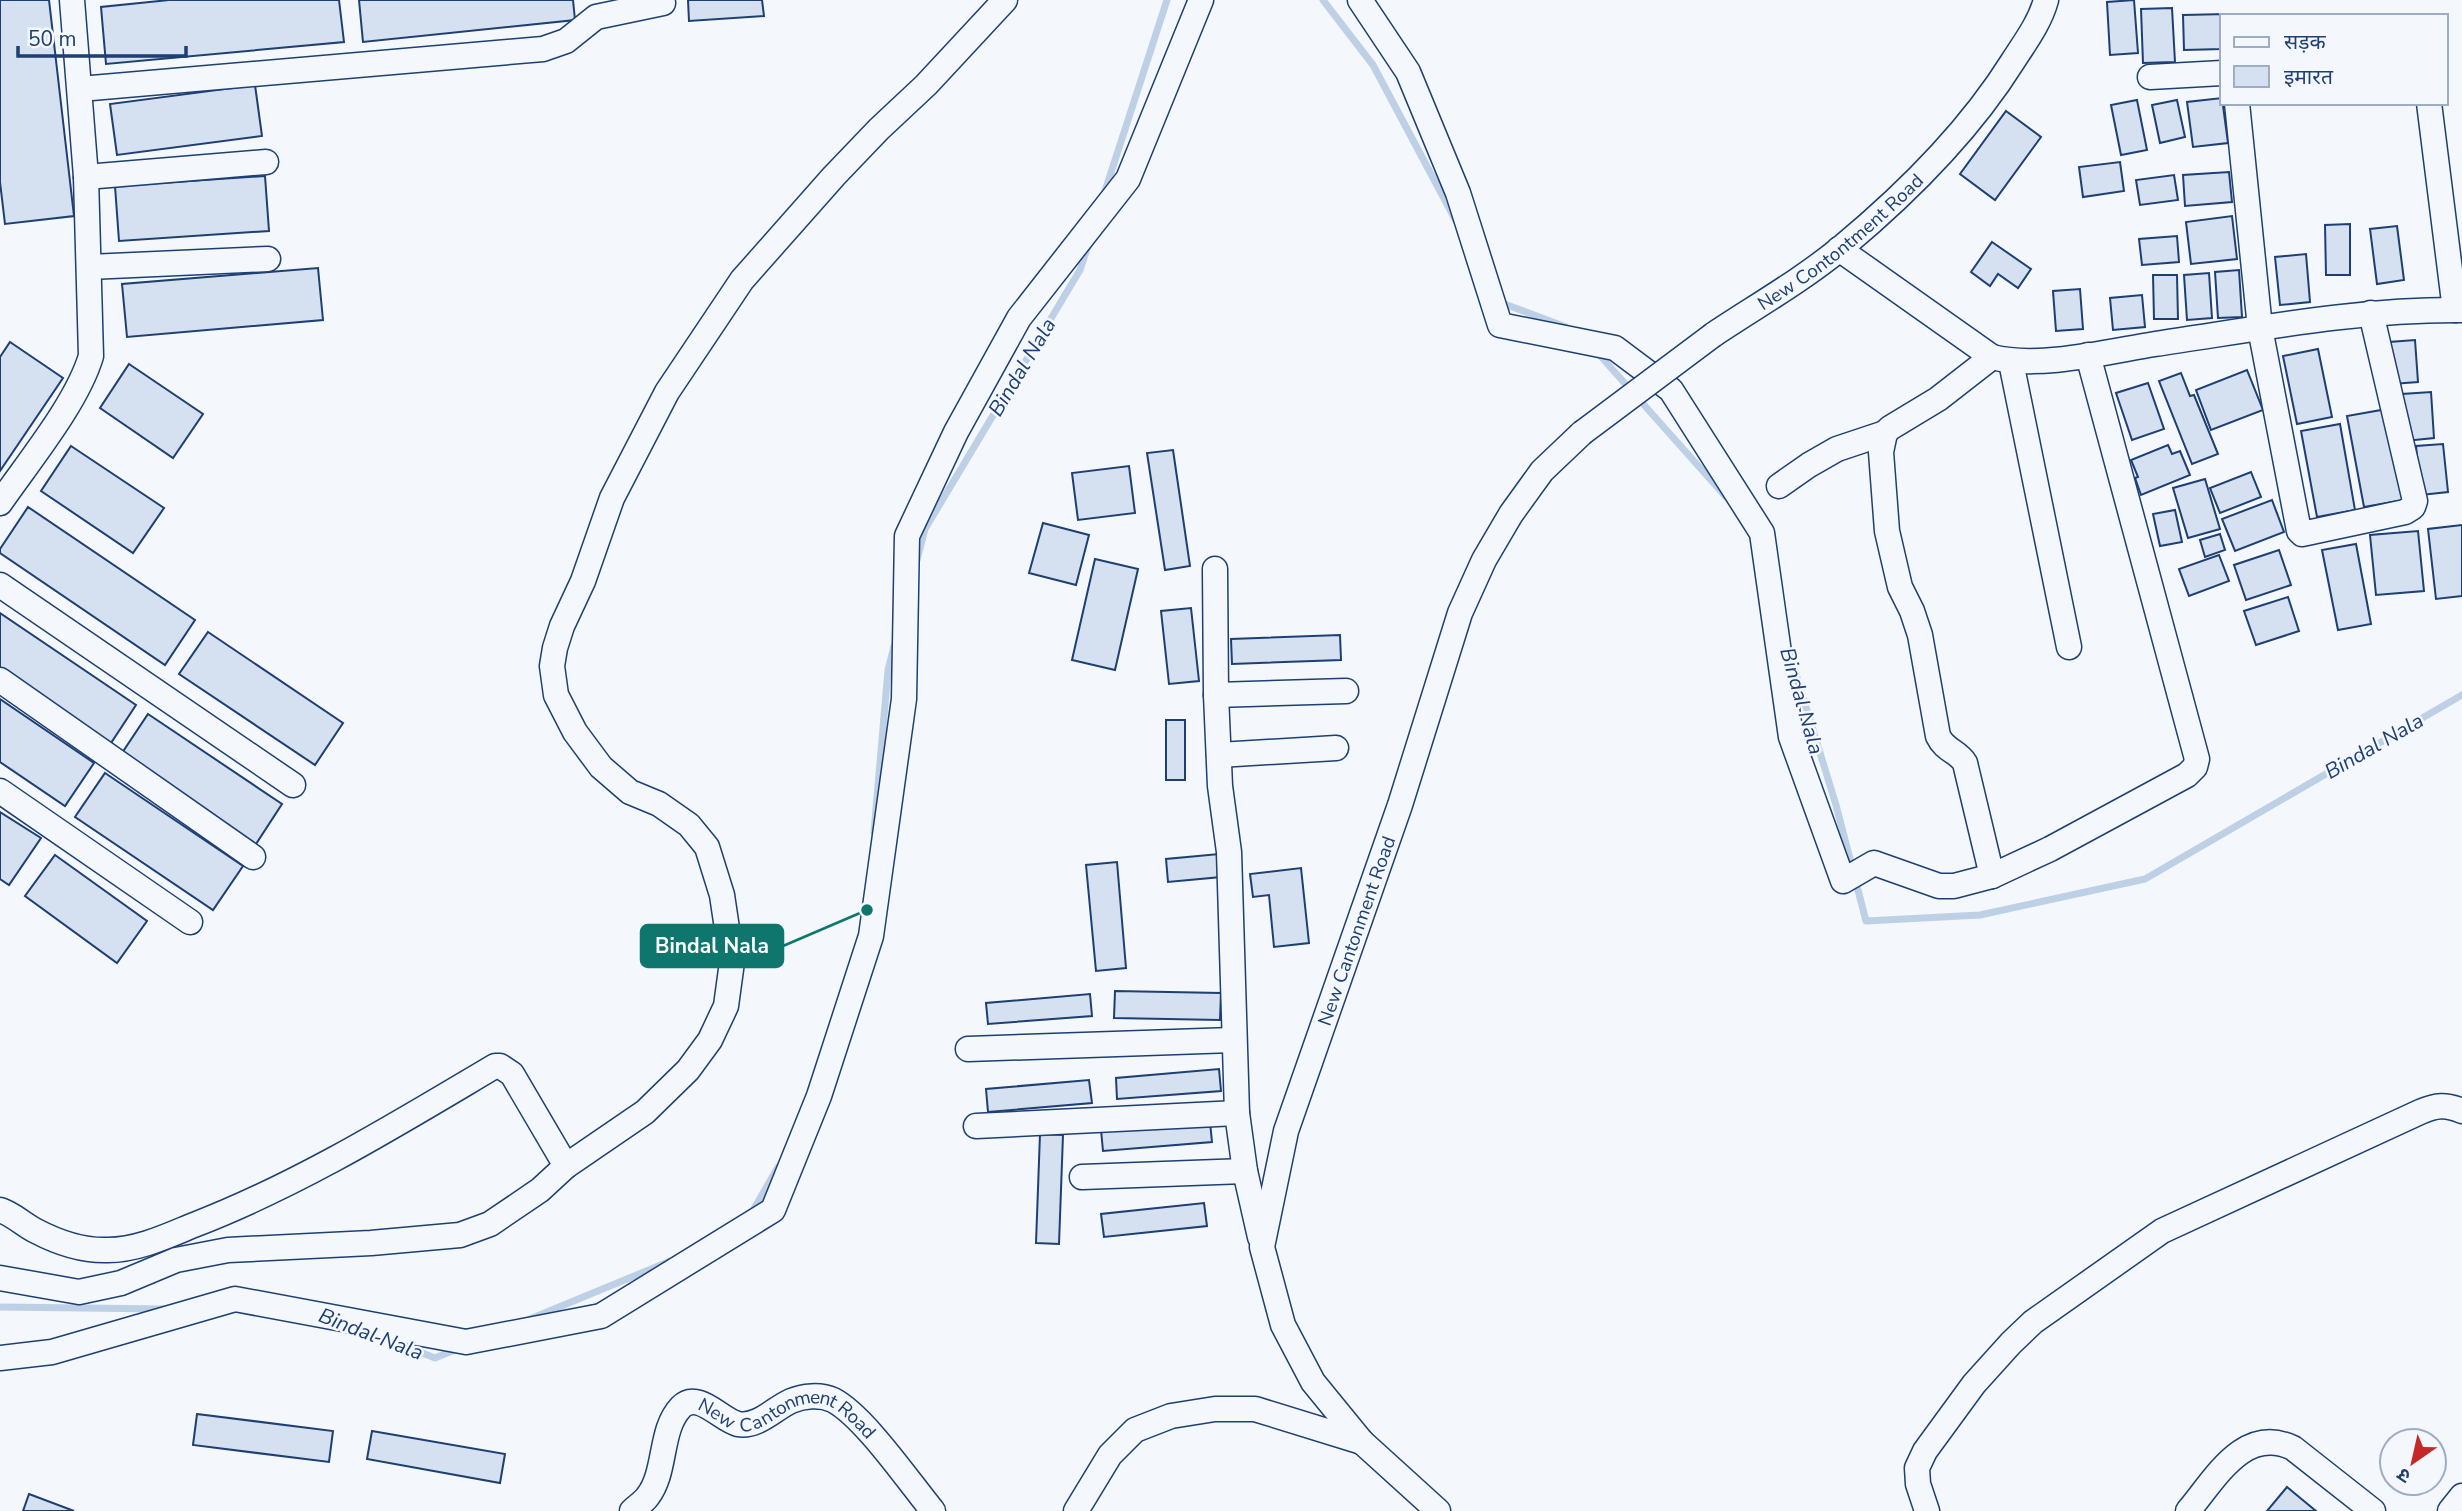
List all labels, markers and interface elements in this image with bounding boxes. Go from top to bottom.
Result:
scale bar [18,14,186,58]
legend [2220,14,2448,105]
text: 50 m [28,25,77,53]
text: सड़क [2284,28,2326,56]
text: इमारत [2284,63,2334,91]
street label: New Contontment Road [1753,168,1929,317]
water label: Bindal Nala [982,313,1062,421]
water label: Bindal Nala [1773,644,1831,758]
water label: Bindal Nala [2319,706,2429,786]
street label: New Cantonment Road [1312,833,1402,1029]
callout: Bindal Nala [641,925,783,967]
text: Bindal Nala [655,932,769,960]
water label: Bindal Nala [315,1301,427,1367]
street label: New Cantonment Road [694,1384,882,1445]
north arrow [2378,1427,2448,1497]
text: उ [2391,1461,2416,1489]

